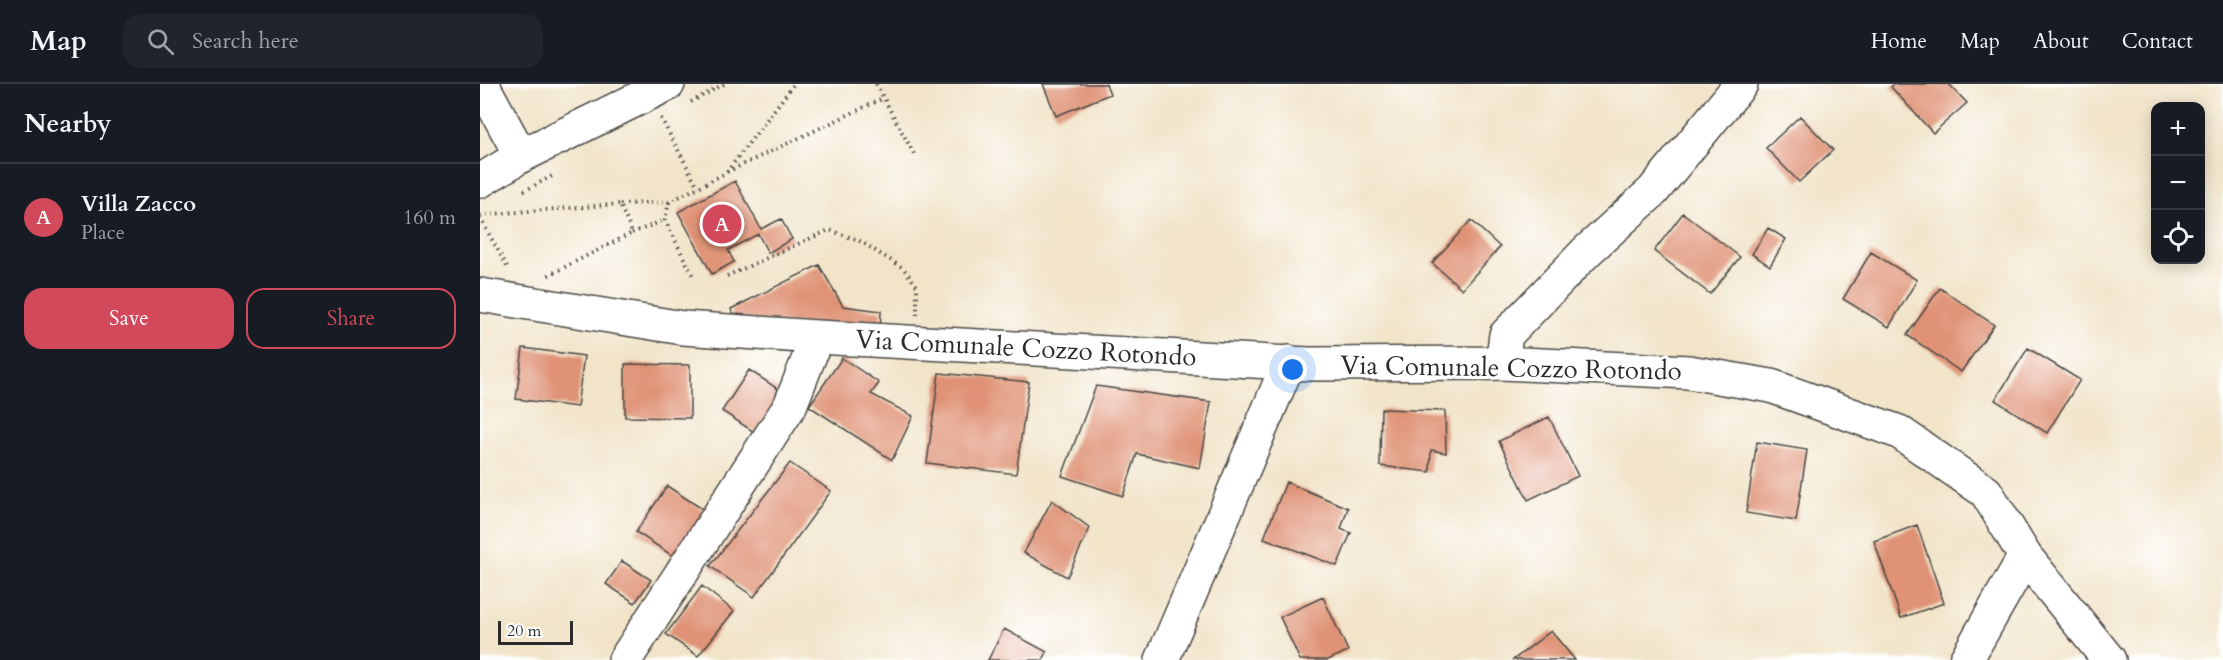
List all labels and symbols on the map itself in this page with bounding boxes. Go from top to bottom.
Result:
pin: A [702,202,742,246]
street label: Via Comunale Cozzo Rotondo [855,322,1197,374]
street label: Via Comunale Cozzo Rotondo [1340,348,1682,388]
your location [1278,355,1307,384]
scale bar [498,618,573,646]

